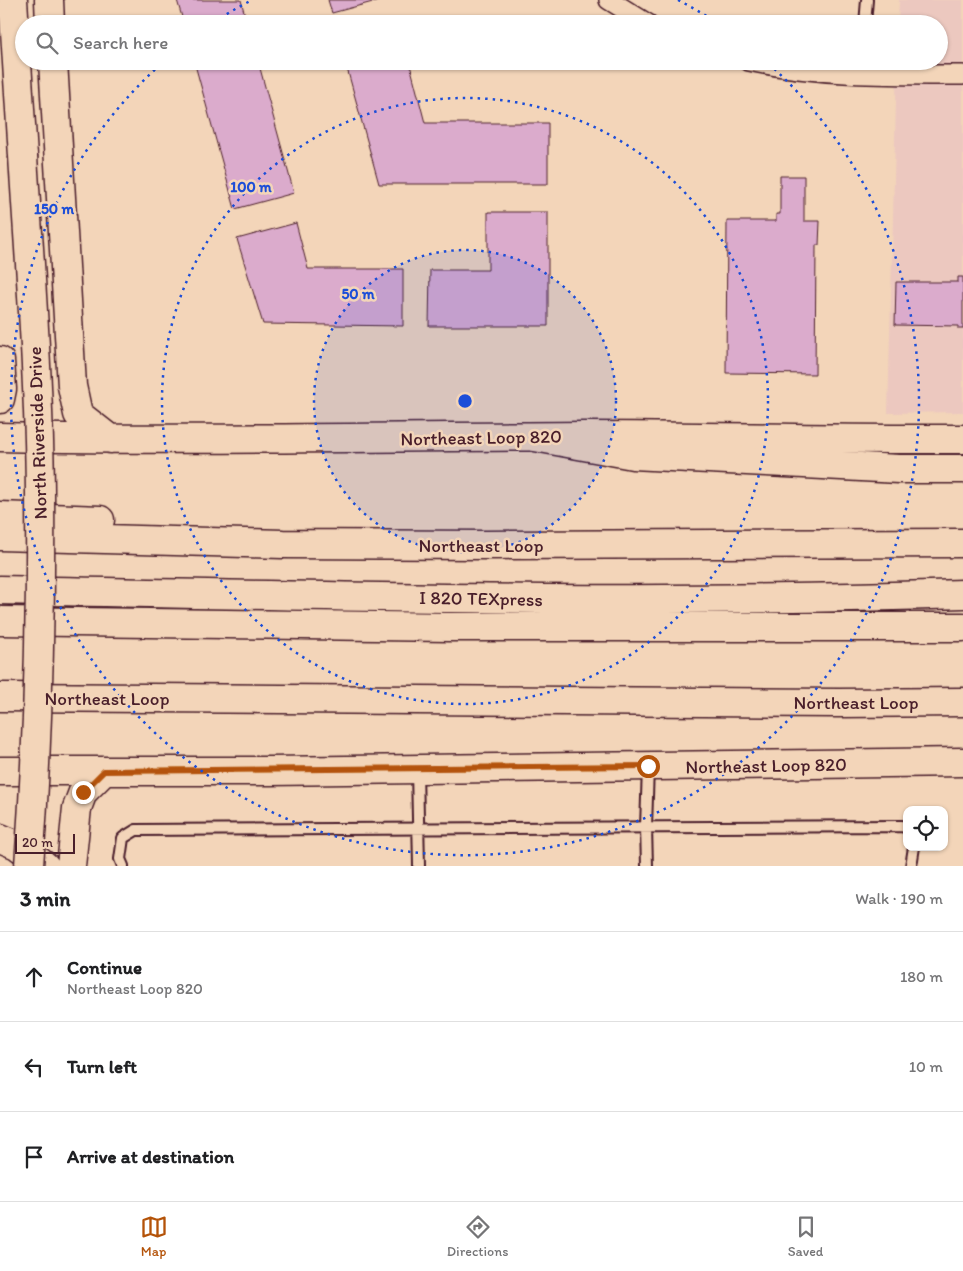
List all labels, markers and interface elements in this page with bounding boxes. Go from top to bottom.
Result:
search box [15,15,948,70]
icon: search [33,29,61,57]
text: Search here [73,31,168,54]
text: 100 m [230,178,272,196]
text: 150 m [34,200,74,218]
text: 50 m [341,285,375,303]
street label: North Riverside Drive [23,346,52,520]
centre of rings [456,392,474,410]
street label: Northeast Loop 820 [400,425,562,450]
street label: Northeast Loop [418,534,544,557]
street label: I 820 TEXpress [419,586,543,611]
street label: Northeast Loop [44,687,170,710]
street label: Northeast Loop [793,691,919,714]
street label: Northeast Loop 820 [685,753,847,778]
route start [637,755,660,778]
route end [72,781,95,804]
map controls [903,806,948,851]
button: locate [903,806,948,851]
scale bar [15,831,75,854]
text: 20 m [22,834,53,851]
text: 3 min [20,886,70,911]
text: Walk · 190 m [855,889,943,908]
text: Continue [67,956,142,979]
icon: ahead [20,963,48,991]
text: 180 m [900,967,943,986]
text: Northeast Loop 820 [67,979,203,998]
icon: left [20,1053,48,1081]
text: Turn left [67,1055,137,1078]
text: 10 m [909,1057,943,1076]
icon: arrive [20,1143,48,1171]
text: Arrive at destination [67,1145,234,1168]
tab: Map [140,1213,168,1260]
tab: Directions [447,1213,508,1260]
tab: Saved [788,1213,823,1260]

